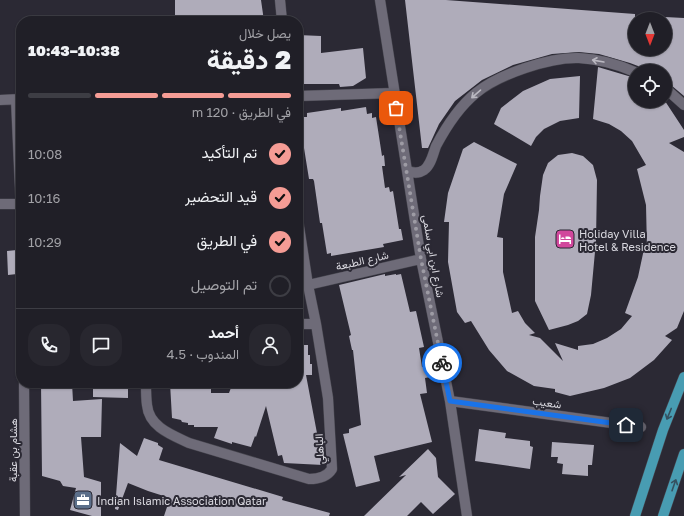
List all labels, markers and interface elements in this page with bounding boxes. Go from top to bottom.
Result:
north arrow [628,12,672,56]
map controls [628,12,672,108]
text: يصل خلال [239,25,291,41]
text: 10:38–10:43 [28,41,120,59]
text: 2 دقيقة [207,44,291,75]
one-way arrow [592,57,605,65]
button: locate [628,64,672,108]
one-way arrow [470,90,481,99]
pin [379,91,413,125]
icon: bag [385,97,407,119]
text: في الطريق · 120 m [192,104,291,120]
text: تم التأكيد [202,143,257,161]
icon: check [269,143,291,165]
text: 10:08 [28,146,62,162]
text: قيد التحضير [185,187,257,205]
icon: check [269,187,291,209]
text: 10:16 [28,190,60,206]
street label: شارع ابن ابي سلمى [416,214,448,299]
place label: Holiday Villa Hotel & Residence [579,227,676,253]
hotel icon: Holiday Villa Hotel & Residence [554,228,576,250]
text: في الطريق [197,231,257,249]
icon: check [269,231,291,253]
text: 10:29 [28,234,62,250]
street label: شارع الطبعة [334,248,390,274]
text: تم التوصيل [191,275,257,293]
text: أحمد [208,323,239,341]
button: phone [28,324,70,366]
button: chat [80,324,122,366]
button: person [249,324,291,366]
courier [422,343,462,383]
text: المندوب · 4.5 [167,346,239,362]
icon: bike [431,352,453,374]
street label: شعيب [532,394,563,412]
one-way arrow [665,407,673,419]
pin [609,408,643,442]
icon: home [615,414,637,436]
street label: هشام بن عقبة [6,418,21,482]
street label: الباهلي [312,433,330,465]
one-way arrow [670,479,678,491]
office icon: Indian Islamic Association Qatar [72,489,94,511]
place label: Indian Islamic Association Qatar [97,494,267,507]

